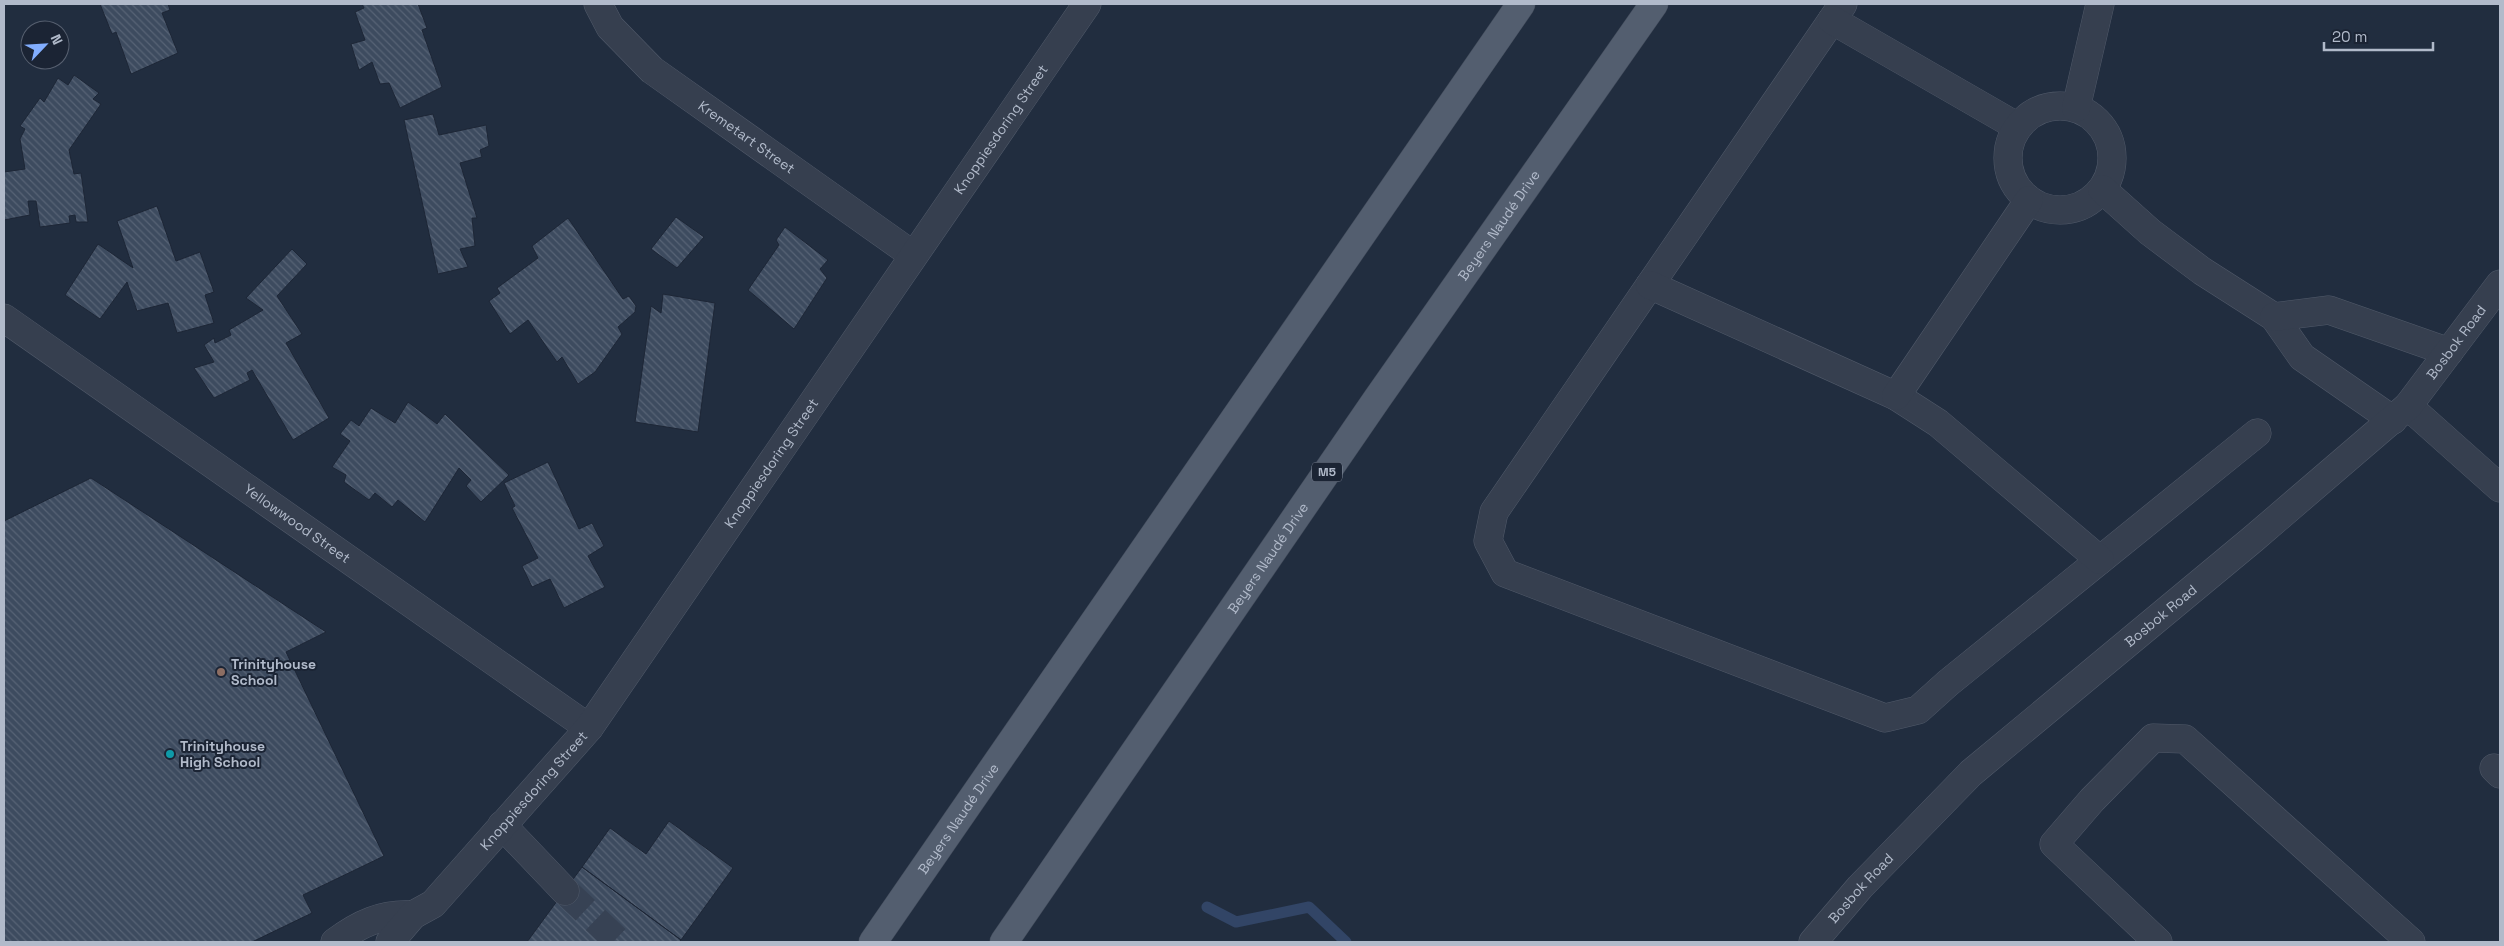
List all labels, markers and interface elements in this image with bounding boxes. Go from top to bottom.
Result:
north arrow [20,20,70,70]
scale bar [2324,20,2433,52]
text: 20 m [2332,27,2367,46]
text: N [47,31,67,48]
street label: Knoppiesdoring Street [950,61,1052,198]
street label: Kremetart Street [695,97,799,178]
street label: Beyers Naudé Drive [1454,167,1544,284]
street label: Bosbok Road [2422,301,2490,383]
street label: Knoppiesdoring Street [720,395,822,531]
road number: M5 [1312,462,1342,482]
street label: Yellowwood Street [240,480,354,567]
street label: Beyers Naudé Drive [1223,499,1312,617]
street label: Bosbok Road [2121,580,2201,651]
place label: Trinityhouse School [231,655,316,689]
marker: Trinityhouse School [215,666,227,678]
street label: Knoppiesdoring Street [476,727,591,854]
place label: Trinityhouse High School [180,737,265,771]
marker: Trinityhouse High School [164,748,176,760]
street label: Beyers Naudé Drive [914,760,1003,878]
street label: Bosbok Road [1824,849,1897,927]

